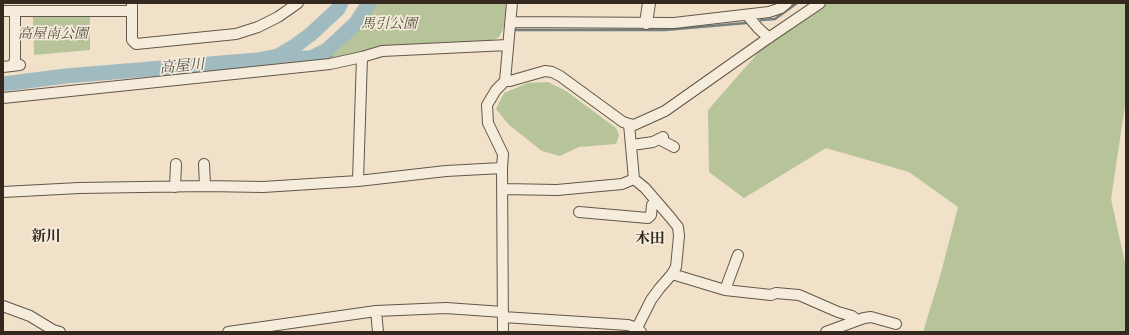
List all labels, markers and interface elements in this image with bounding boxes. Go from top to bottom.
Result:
park label: 馬引公園 [361,17,417,33]
park label: 高屋南公園 [18,27,88,43]
water label: 高屋川 [159,56,205,78]
district label: 新川 [31,228,61,246]
district label: 木田 [635,230,665,248]

